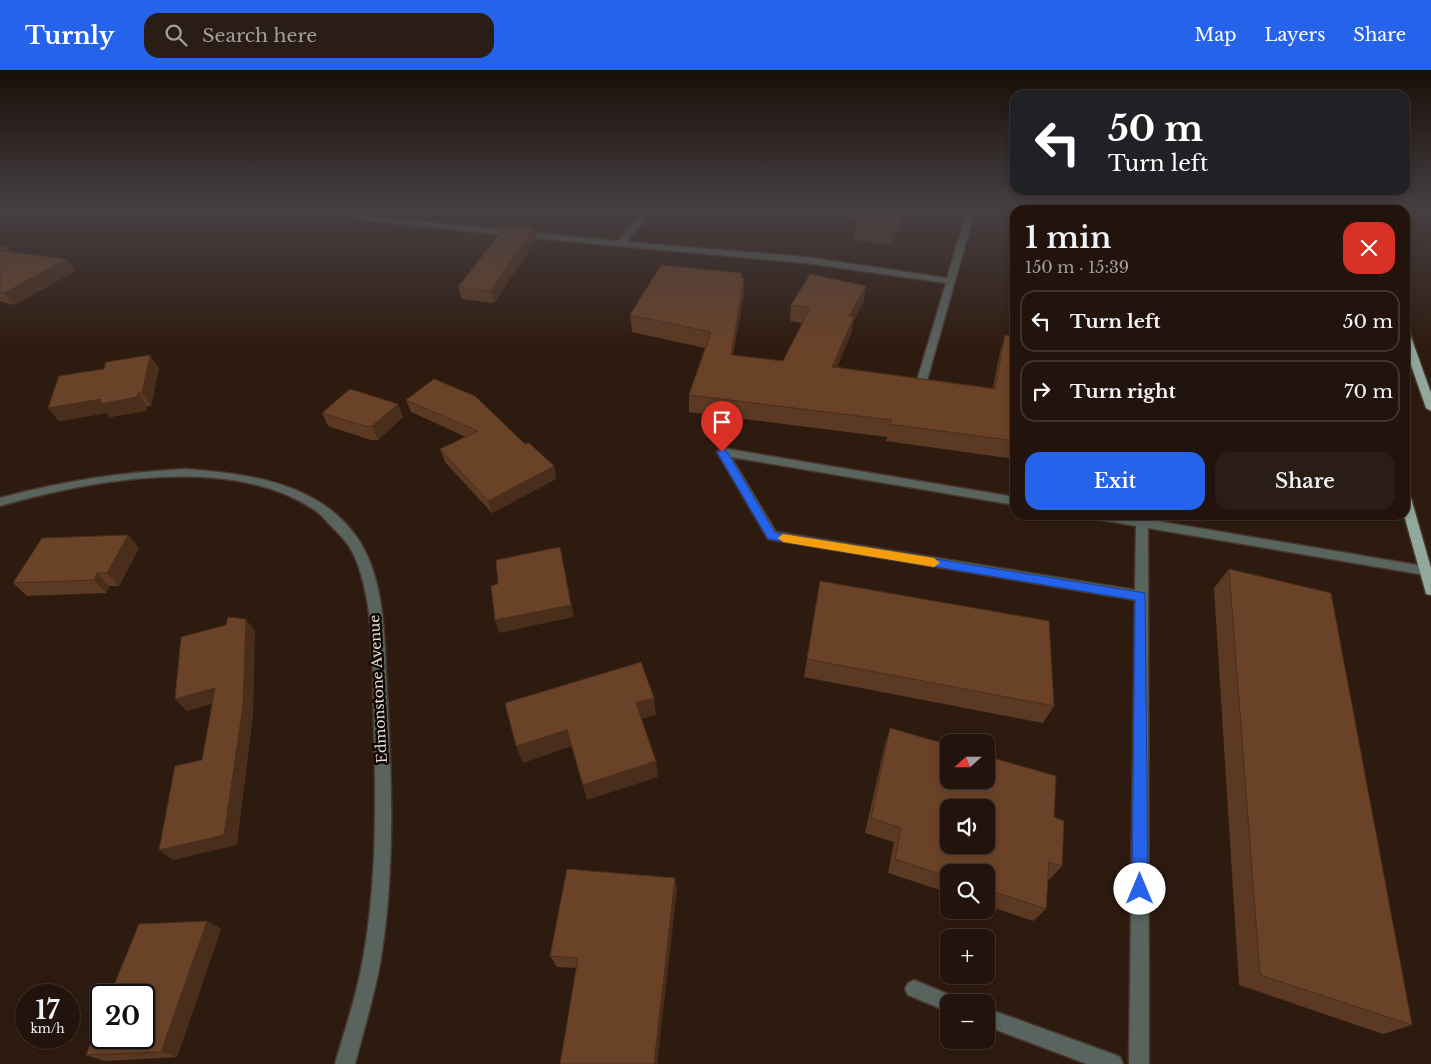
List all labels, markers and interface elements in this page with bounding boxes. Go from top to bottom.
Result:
search box [144,13,494,58]
text: Turnly [25,21,114,50]
icon: search [162,21,190,49]
text: Search here [202,24,317,47]
text: Map [1195,24,1236,46]
text: Layers [1264,24,1325,46]
text: Share [1353,24,1406,46]
text: 50 m [1108,107,1203,150]
icon: left [1025,110,1090,175]
text: Turn left [1108,150,1208,177]
text: 1 min [1025,219,1111,256]
button: close [1343,222,1395,274]
text: 150 m · 15:39 [1025,257,1129,277]
icon: left [1027,307,1055,335]
text: Turn left [1070,310,1161,333]
text: 50 m [1343,310,1393,333]
icon: right [1027,377,1055,405]
text: Turn right [1070,380,1176,403]
text: 70 m [1344,380,1393,403]
pin [701,401,743,452]
icon: arrive [708,408,736,436]
button: Exit [1025,452,1205,510]
button: Share [1215,452,1395,510]
street label: Edmonstone Avenue [365,614,391,764]
north arrow [940,734,995,789]
map controls [940,734,995,1049]
button: sound [940,799,995,854]
position arrow [1113,862,1165,914]
button: search [940,864,995,919]
button: + [940,929,995,984]
speed limit sign: 20 [90,984,155,1049]
button: − [940,994,995,1049]
text: 17 [36,995,59,1026]
text: km/h [30,1021,65,1036]

